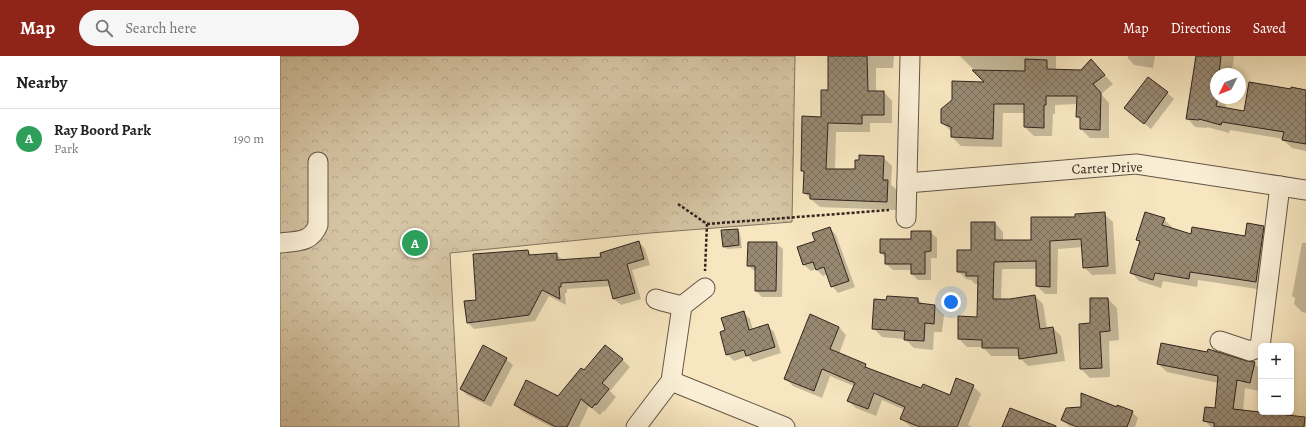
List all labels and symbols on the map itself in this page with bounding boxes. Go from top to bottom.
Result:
north arrow [1210,68,1246,104]
street label: Carter Drive [1071,157,1143,179]
pin: A [402,228,428,258]
your location [941,292,961,312]

